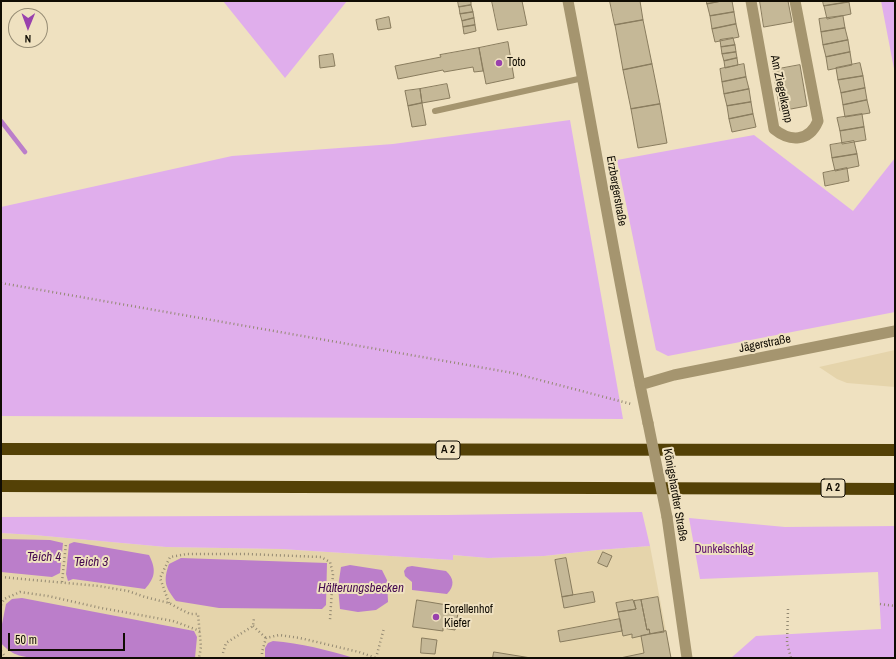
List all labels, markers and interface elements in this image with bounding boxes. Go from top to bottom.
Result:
north arrow [8,8,48,48]
text: N [24,32,31,46]
street label: Am Ziegelkamp [767,54,795,124]
place label: Toto [507,56,526,70]
marker: Toto [494,58,504,68]
street label: Erzbergerstraße [603,155,629,227]
street label: Jägerstraße [738,332,792,356]
road number: A 2 [436,441,460,459]
street label: Königshardter Straße [660,447,690,543]
road number: A 2 [821,479,845,497]
park label: Dunkelschlag [694,543,754,557]
water label: Teich 4 [27,550,61,566]
water label: Teich 3 [74,555,108,571]
water label: Hälterungsbecken [318,581,404,597]
place label: Forellenhof Kiefer [444,603,493,631]
marker: Forellenhof Kiefer [431,612,441,622]
scale bar [10,625,127,651]
text: 50 m [15,632,37,648]

